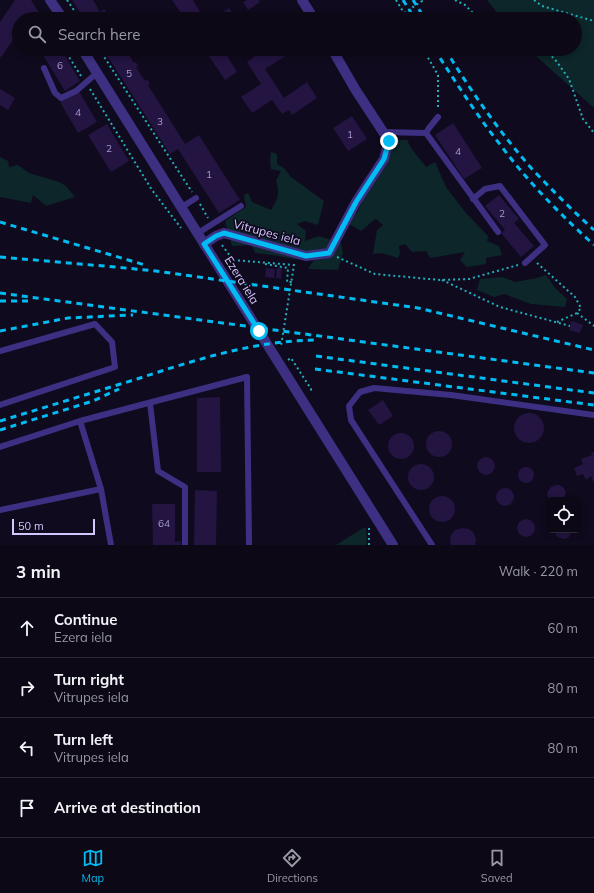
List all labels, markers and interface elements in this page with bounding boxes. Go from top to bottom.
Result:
search box [12,12,582,56]
icon: search [26,23,48,45]
text: Search here [58,25,140,44]
house number: 6 [57,59,63,72]
house number: 5 [126,67,132,80]
house number: 4 [75,106,81,119]
house number: 3 [157,115,163,128]
house number: 1 [347,128,353,141]
route end [380,132,398,150]
house number: 2 [106,142,112,155]
house number: 4 [455,145,461,158]
house number: 1 [206,168,212,181]
house number: 2 [499,207,505,220]
street label: Vitrupes iela [232,216,302,248]
street label: Ezera iela [221,253,263,307]
route start [250,322,268,340]
map controls [546,497,582,533]
button: locate [546,497,582,533]
scale bar [12,517,95,536]
house number: 64 [158,517,170,530]
text: 50 m [18,519,44,533]
text: 3 min [16,561,61,582]
text: Walk · 220 m [499,563,578,579]
text: Continue [54,610,117,629]
icon: ahead [16,617,38,639]
text: 60 m [548,620,578,636]
text: Ezera iela [54,629,112,645]
text: Turn right [54,670,124,689]
icon: right [16,677,38,699]
text: 80 m [548,680,578,696]
text: Vitrupes iela [54,689,129,705]
text: Turn left [54,730,113,749]
icon: left [16,737,38,759]
text: 80 m [548,740,578,756]
text: Vitrupes iela [54,749,129,765]
icon: arrive [16,797,38,819]
text: Arrive at destination [54,798,201,817]
tab: Map [81,847,104,885]
tab: Directions [267,847,318,885]
tab: Saved [481,847,513,885]

